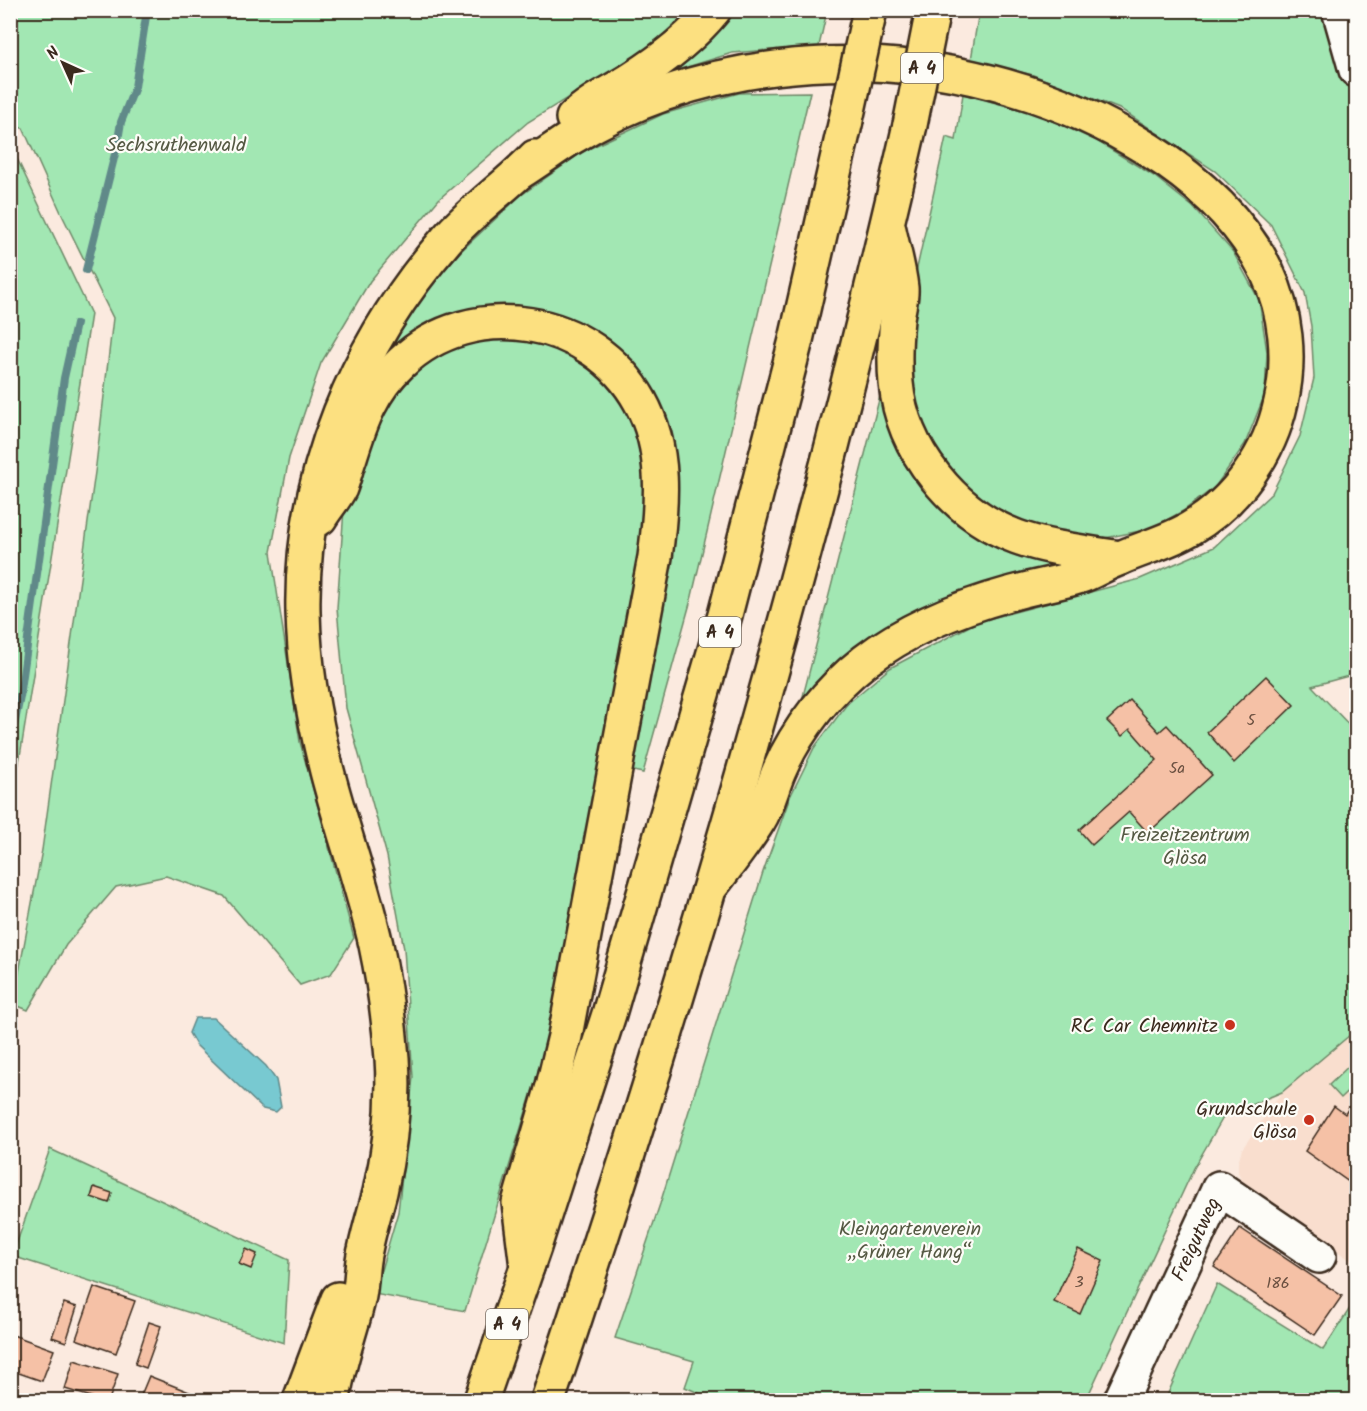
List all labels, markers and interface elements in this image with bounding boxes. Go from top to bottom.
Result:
north arrow [33,33,93,93]
text: N [41,41,66,66]
road number: A 4 [901,53,943,83]
park label: Sechsruthenwald [106,130,247,162]
road number: A 4 [699,617,741,647]
house number: 5 [1247,708,1257,733]
house number: 5a [1169,756,1185,781]
park label: Freizeitzentrum Glösa [1120,820,1250,875]
place label: RC Car Chemnitz [1071,1011,1218,1043]
marker: RC Car Chemnitz [1223,1018,1237,1032]
place label: Grundschule Glösa [1196,1094,1297,1149]
marker: Grundschule Glösa [1302,1113,1316,1127]
street label: Freigutweg [1163,1192,1230,1287]
park label: Kleingartenverein „Grüner Hang“ [839,1214,981,1269]
house number: 3 [1074,1270,1084,1295]
house number: 186 [1266,1271,1290,1296]
road number: A 4 [486,1309,528,1339]

